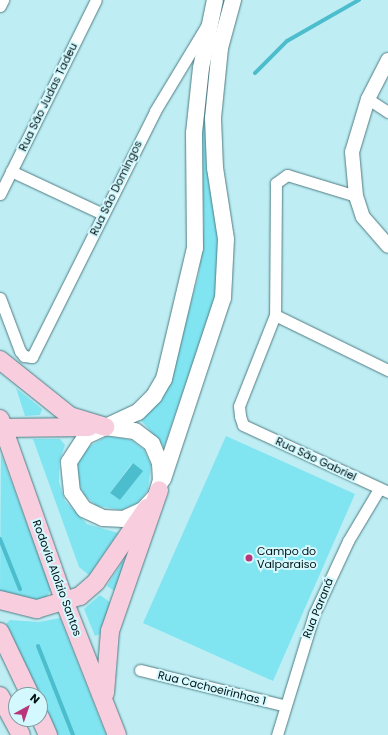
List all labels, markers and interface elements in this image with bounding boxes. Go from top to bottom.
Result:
street label: Rua São Judas Tadeu [16,41,80,153]
street label: Rua São Domingos [87,138,145,238]
street label: Rua São Gabriel [273,434,359,484]
street label: Rodovia Aloízio Santos [30,518,84,638]
place label: Campo do Valparaiso [257,545,316,571]
marker: Campo do Valparaiso [244,553,254,563]
street label: Rua Paraná [300,576,336,640]
street label: Rua Cachoeirinhas 1 [157,668,267,708]
north arrow [8,687,48,727]
text: N [27,690,43,707]

